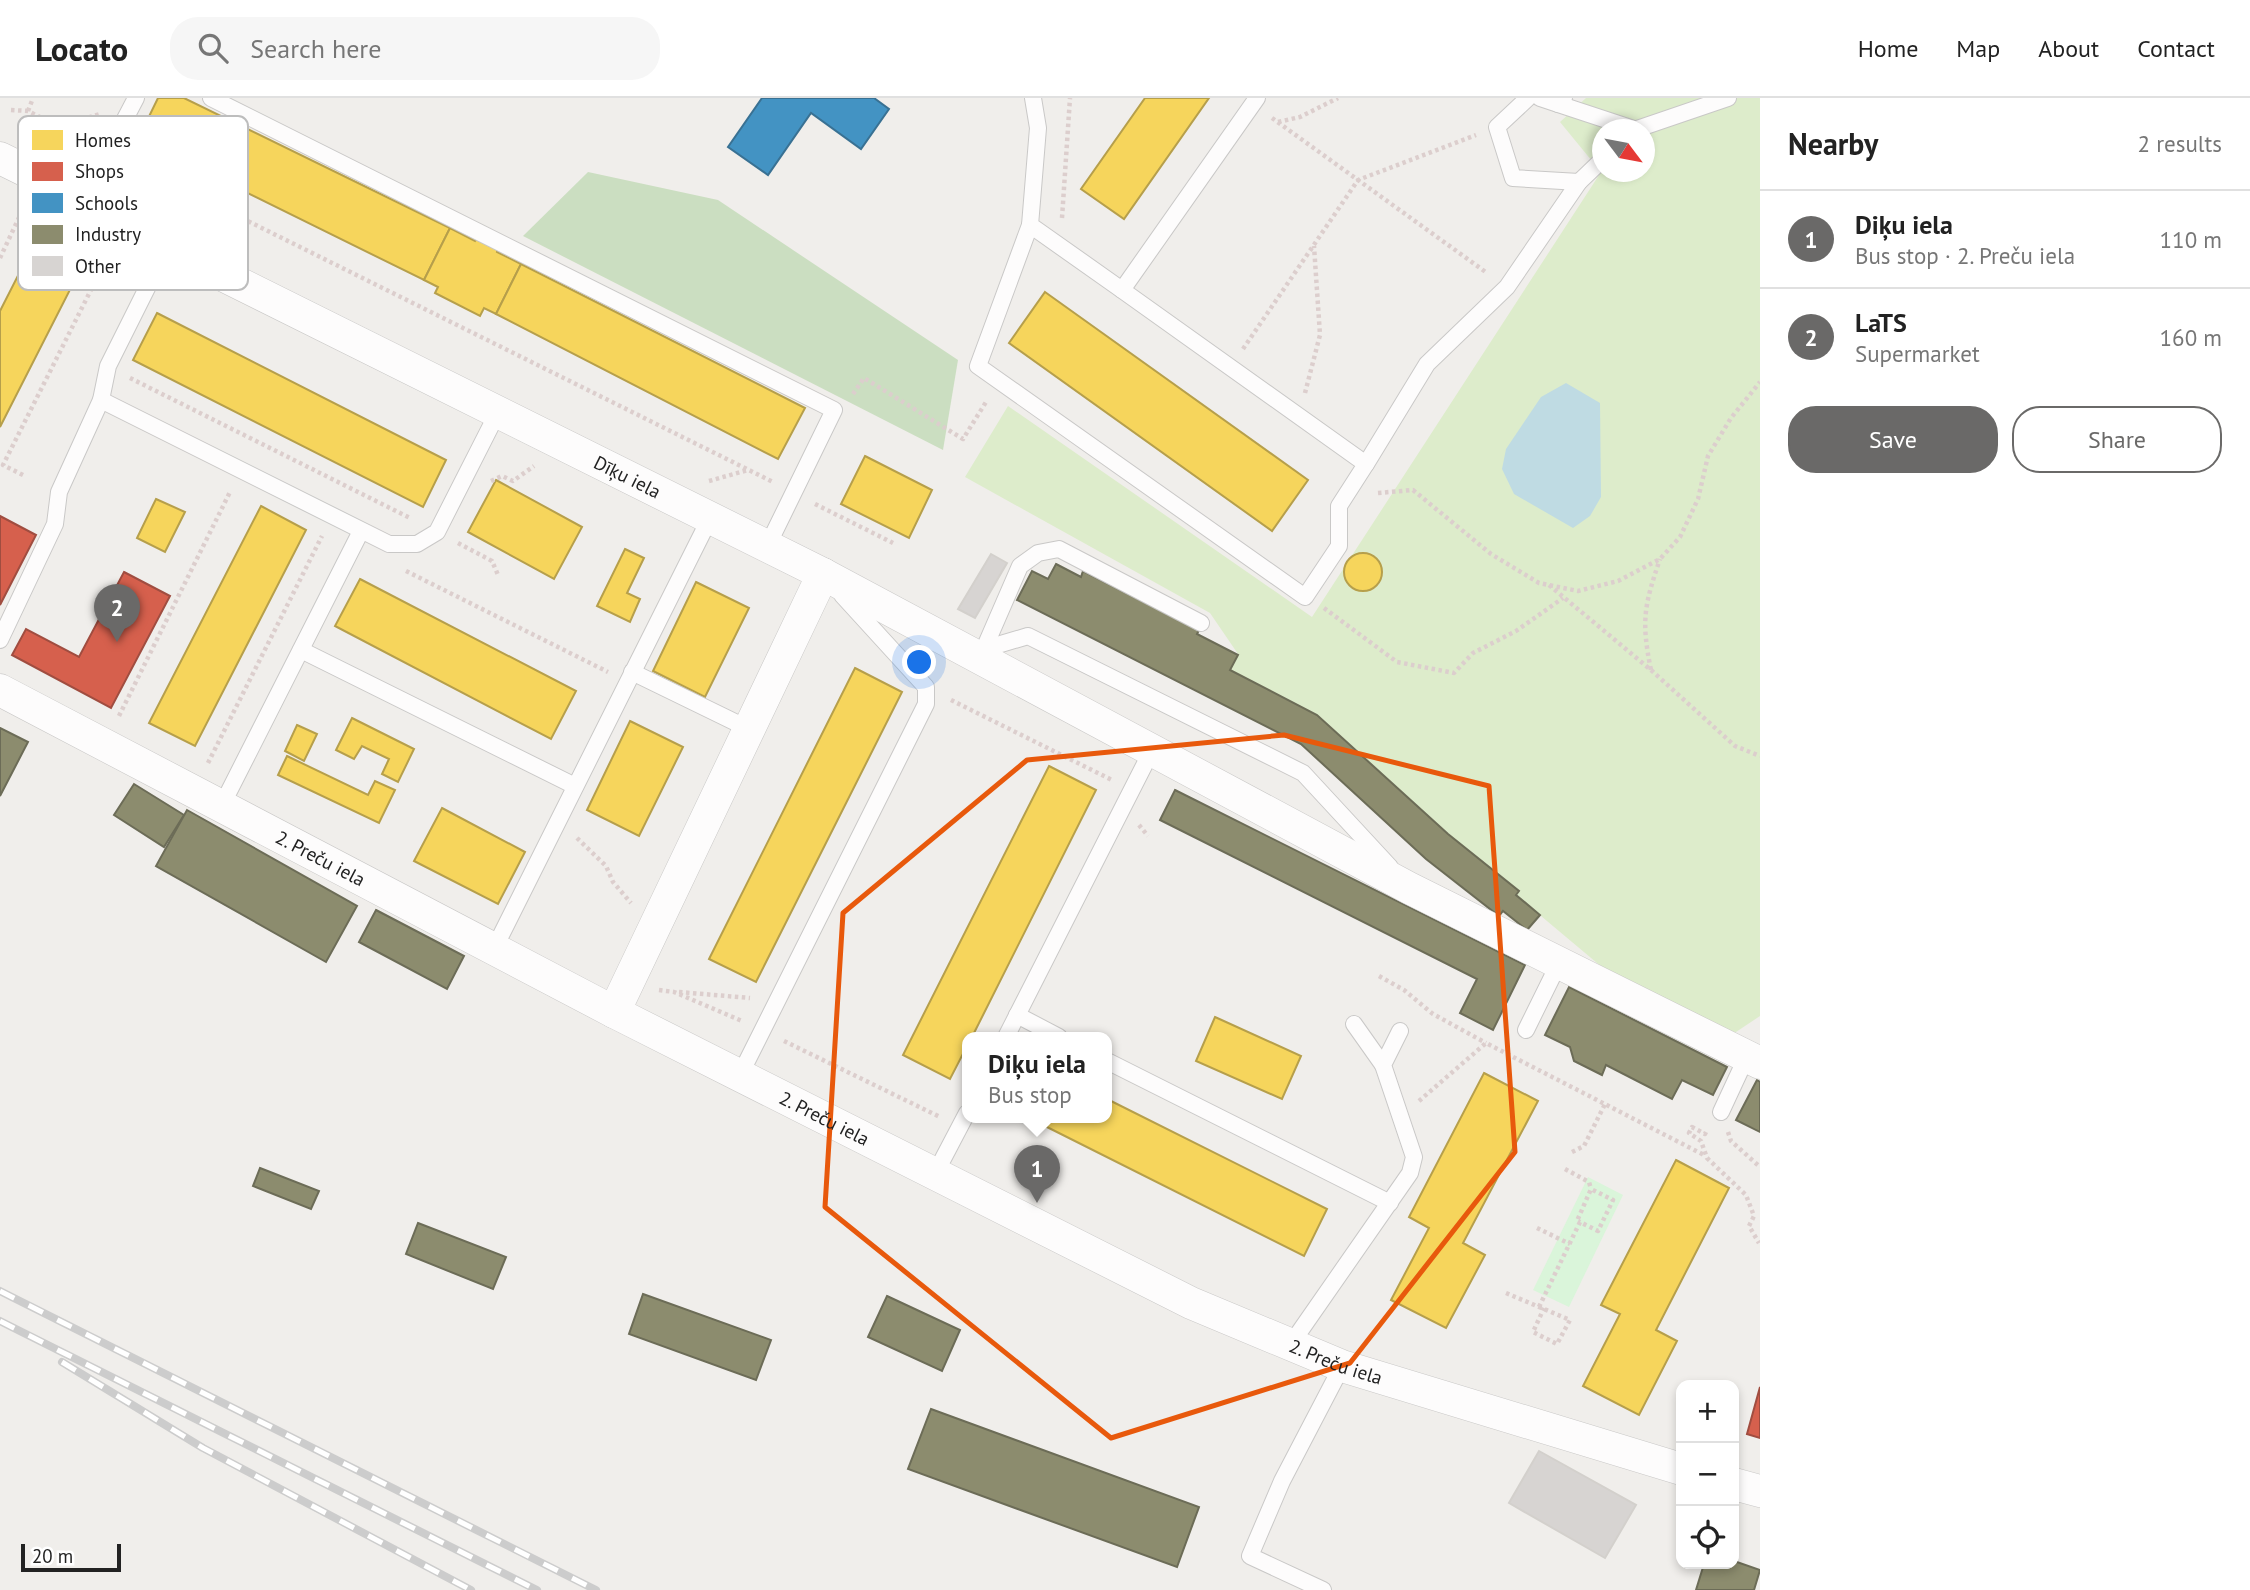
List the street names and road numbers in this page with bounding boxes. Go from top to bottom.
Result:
street label: Dīķu iela [590,450,665,503]
street label: 2. Preču iela [272,825,369,891]
street label: 2. Preču iela [775,1085,873,1151]
street label: 2. Preču iela [1286,1333,1385,1390]

